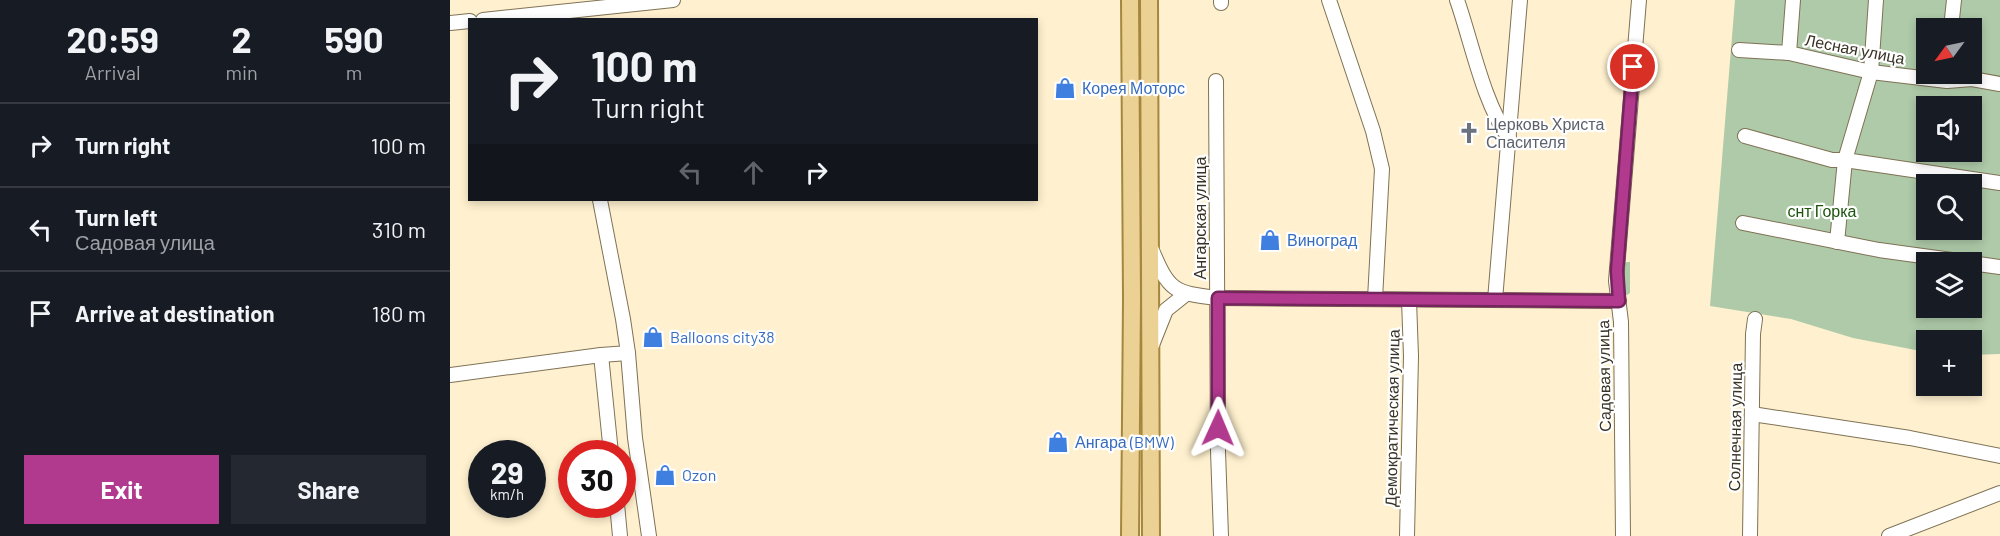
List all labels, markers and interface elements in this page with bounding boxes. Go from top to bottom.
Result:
text: 20:59 [67,17,159,60]
text: 2 [232,17,252,60]
text: 590 [324,17,383,60]
north arrow [1916,18,1982,84]
map controls [1916,18,1982,396]
street label: Лесная улица [1804,30,1907,67]
text: 100 m [591,40,697,90]
pin [1607,41,1658,92]
icon: right [492,42,570,120]
icon: arrive [1616,50,1649,83]
text: Arrival [85,60,141,84]
text: min [225,60,258,84]
text: m [346,60,362,84]
shop icon: Корея Моторс [1053,76,1077,100]
place label: Корея Моторс [1082,78,1185,97]
text: Turn right [591,91,705,123]
button: sound [1916,96,1982,162]
place label: Церковь Христа Спасителя [1486,114,1604,151]
church icon: Церковь Христа Спасителя [1457,121,1481,145]
icon: right [24,129,57,162]
text: Turn right [75,132,170,158]
text: 100 m [371,132,426,158]
icon: left [674,156,707,189]
icon: ahead [737,156,770,189]
icon: right [800,156,833,189]
street label: Ангарская улица [1190,156,1209,279]
button: search [1916,174,1982,240]
park label: снт Горка [1787,201,1857,220]
text: Turn left [75,204,158,230]
icon: left [24,213,57,246]
text: 310 m [372,216,426,242]
shop icon: Виноград [1258,228,1282,252]
text: Садовая улица [75,230,215,254]
place label: Виноград [1287,230,1358,249]
button: layers [1916,252,1982,318]
icon: arrive [24,297,57,330]
text: Arrive at destination [75,300,274,326]
text: 180 m [372,300,426,326]
street label: Садовая улица [1593,320,1614,432]
shop icon: Balloons city38 [641,325,665,349]
place label: Balloons city38 [670,327,775,346]
street label: Демократическая улица [1380,329,1403,507]
button: + [1916,330,1982,396]
street label: Солнечная улица [1724,362,1745,491]
position arrow [1186,396,1250,460]
shop icon: Ангара (BMW) [1046,430,1070,454]
place label: Ангара (BMW) [1075,432,1175,451]
speed limit sign: 30 [558,440,636,518]
text: 29 [491,454,523,490]
button: Exit [24,455,219,524]
button: Share [231,455,426,524]
shop icon: Ozon [653,463,677,487]
place label: Ozon [682,465,716,484]
text: km/h [490,485,524,503]

